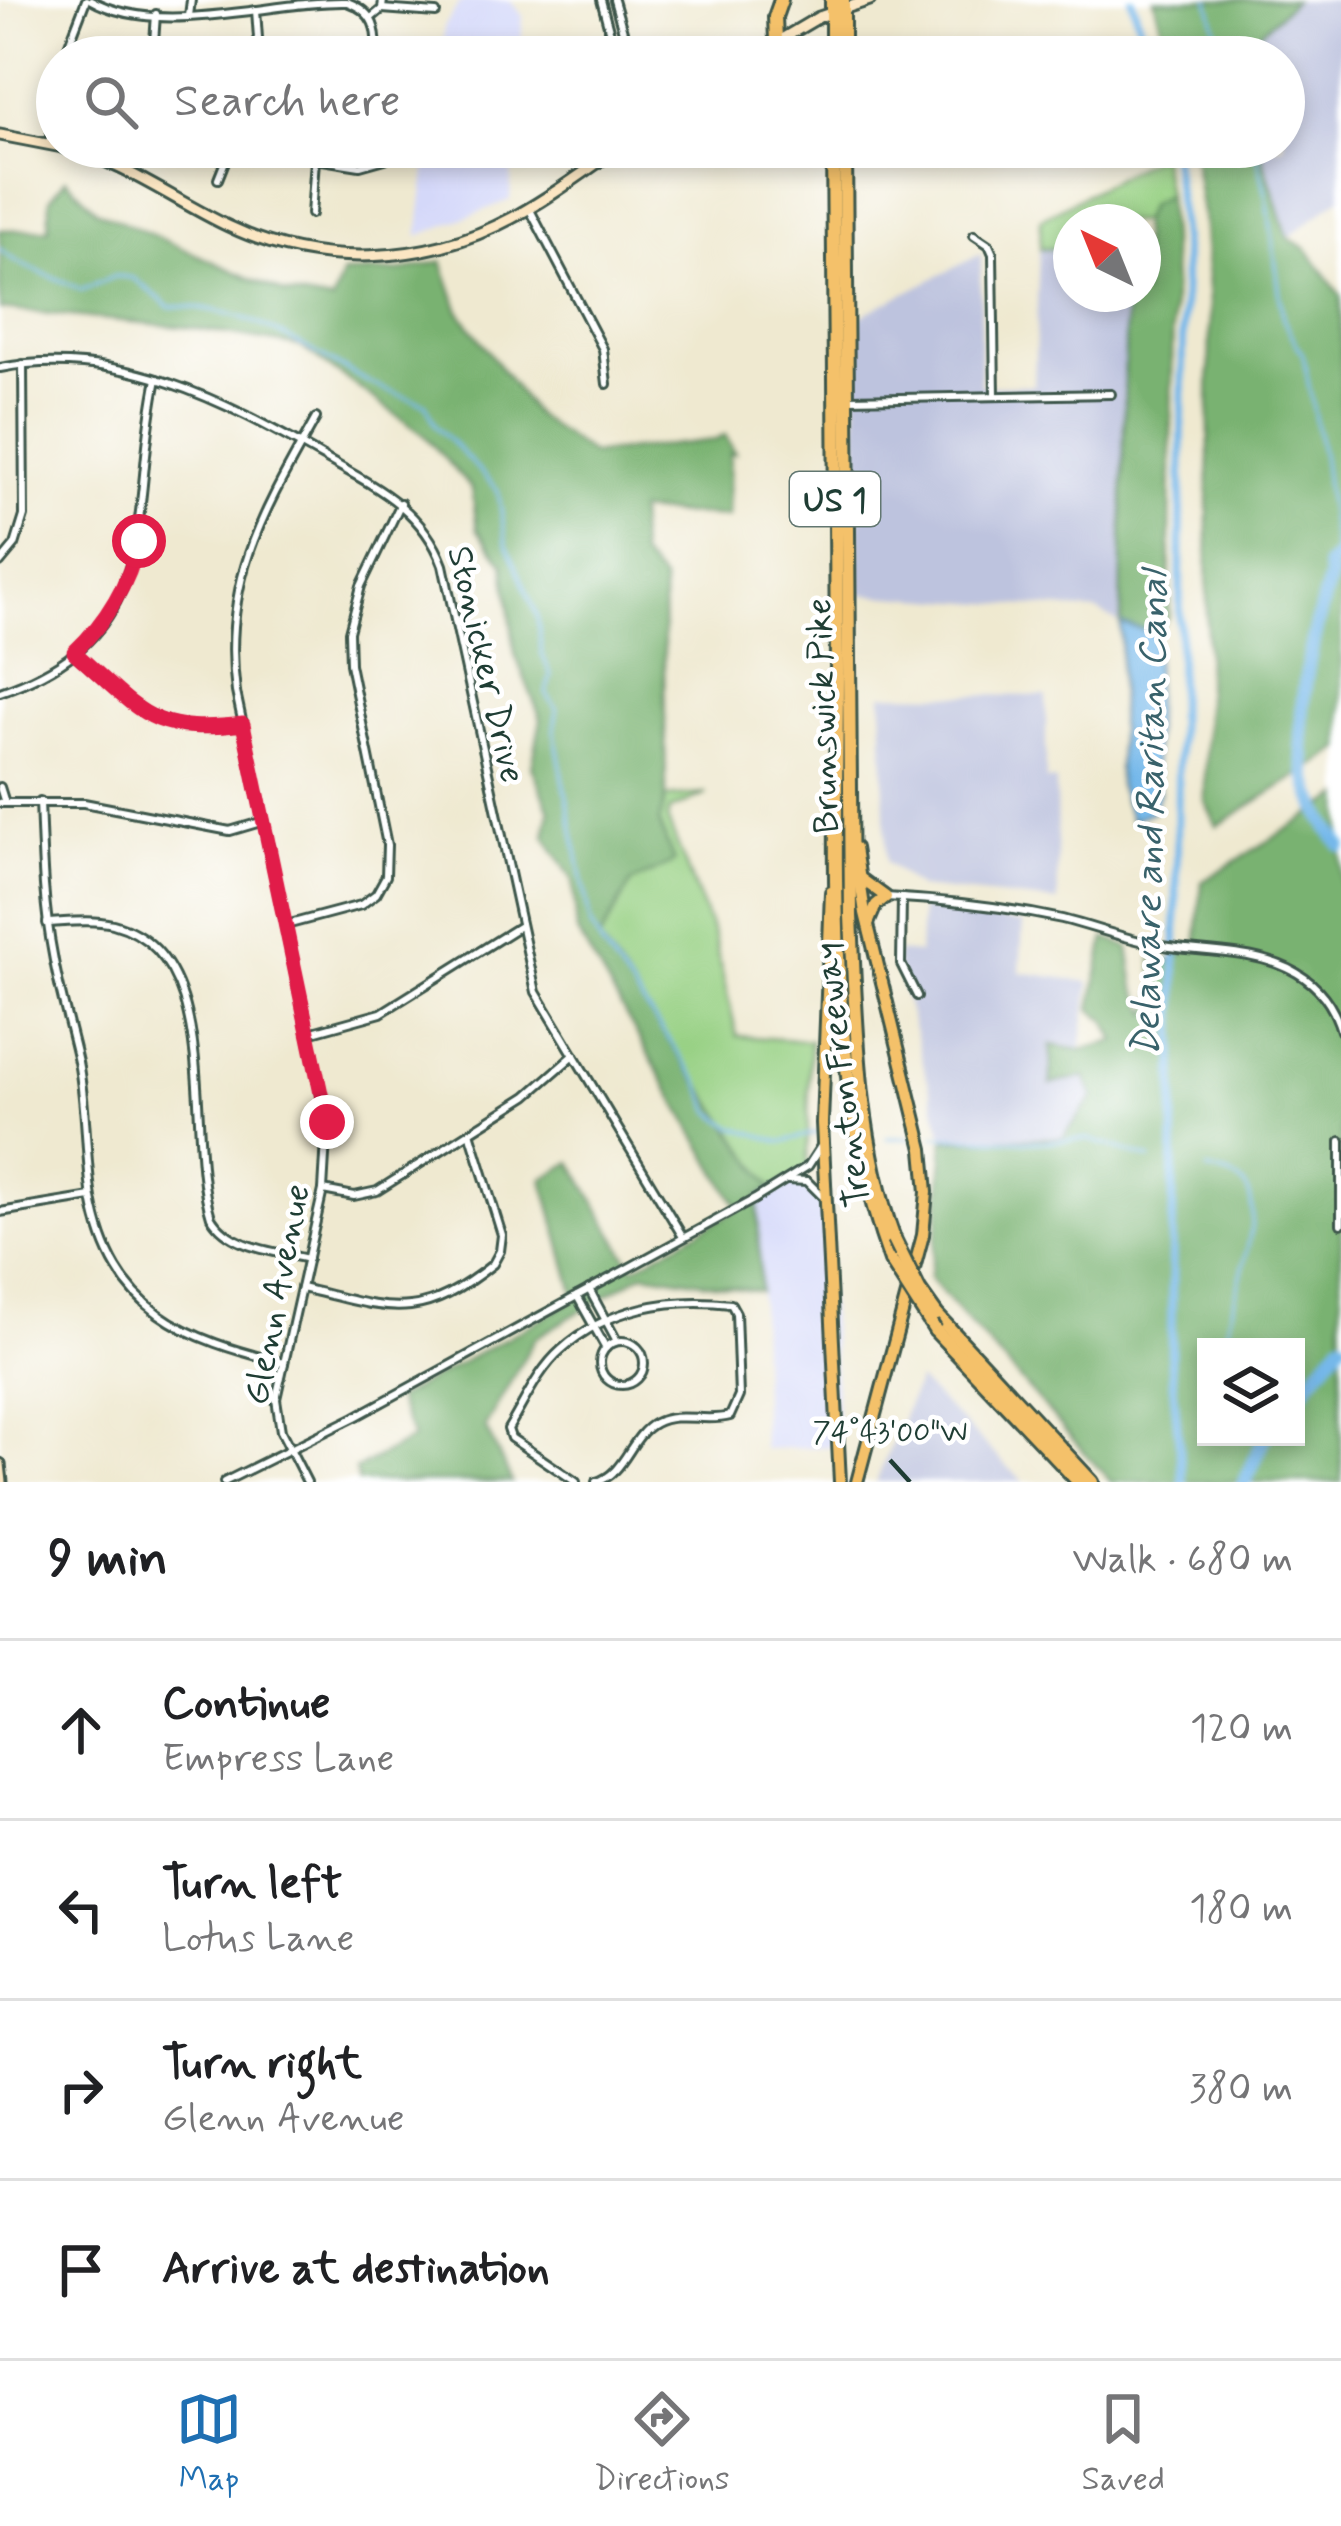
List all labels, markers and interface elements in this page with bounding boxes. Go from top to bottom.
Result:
search box [36,36,1305,168]
icon: search [78,69,144,135]
text: Search here [174,73,401,132]
north arrow [1053,204,1161,312]
road number: US 1 [790,472,880,526]
route start [112,514,166,568]
street label: Stonicker Drive [434,542,535,788]
water label: Delaware and Raritan Canal [1122,566,1181,1057]
street label: Brunswick Pike [797,597,852,834]
street label: Trenton Freeway [804,939,883,1210]
route end [300,1095,354,1149]
street label: Glenn Avenue [234,1180,323,1409]
map controls [1197,1338,1305,1446]
button: layers [1197,1338,1305,1446]
text: 74°43'00"W [812,1413,968,1452]
text: 9 min [48,1527,168,1593]
text: Walk · 680 m [1072,1535,1293,1586]
text: Continue [162,1675,330,1734]
icon: ahead [48,1697,114,1763]
text: 120 m [1190,1704,1293,1755]
text: Empress Lane [162,1734,394,1785]
text: Turn left [162,1855,342,1914]
icon: left [48,1877,114,1943]
text: 180 m [1189,1884,1293,1935]
text: Lotus Lane [162,1914,354,1965]
text: Turn right [162,2035,362,2094]
icon: right [48,2057,114,2123]
text: 380 m [1189,2064,1293,2115]
text: Glenn Avenue [162,2094,405,2145]
icon: arrive [48,2237,114,2303]
text: Arrive at destination [162,2240,550,2299]
tab: Map [176,2386,242,2502]
tab: Directions [594,2386,730,2502]
tab: Saved [1082,2386,1165,2502]

